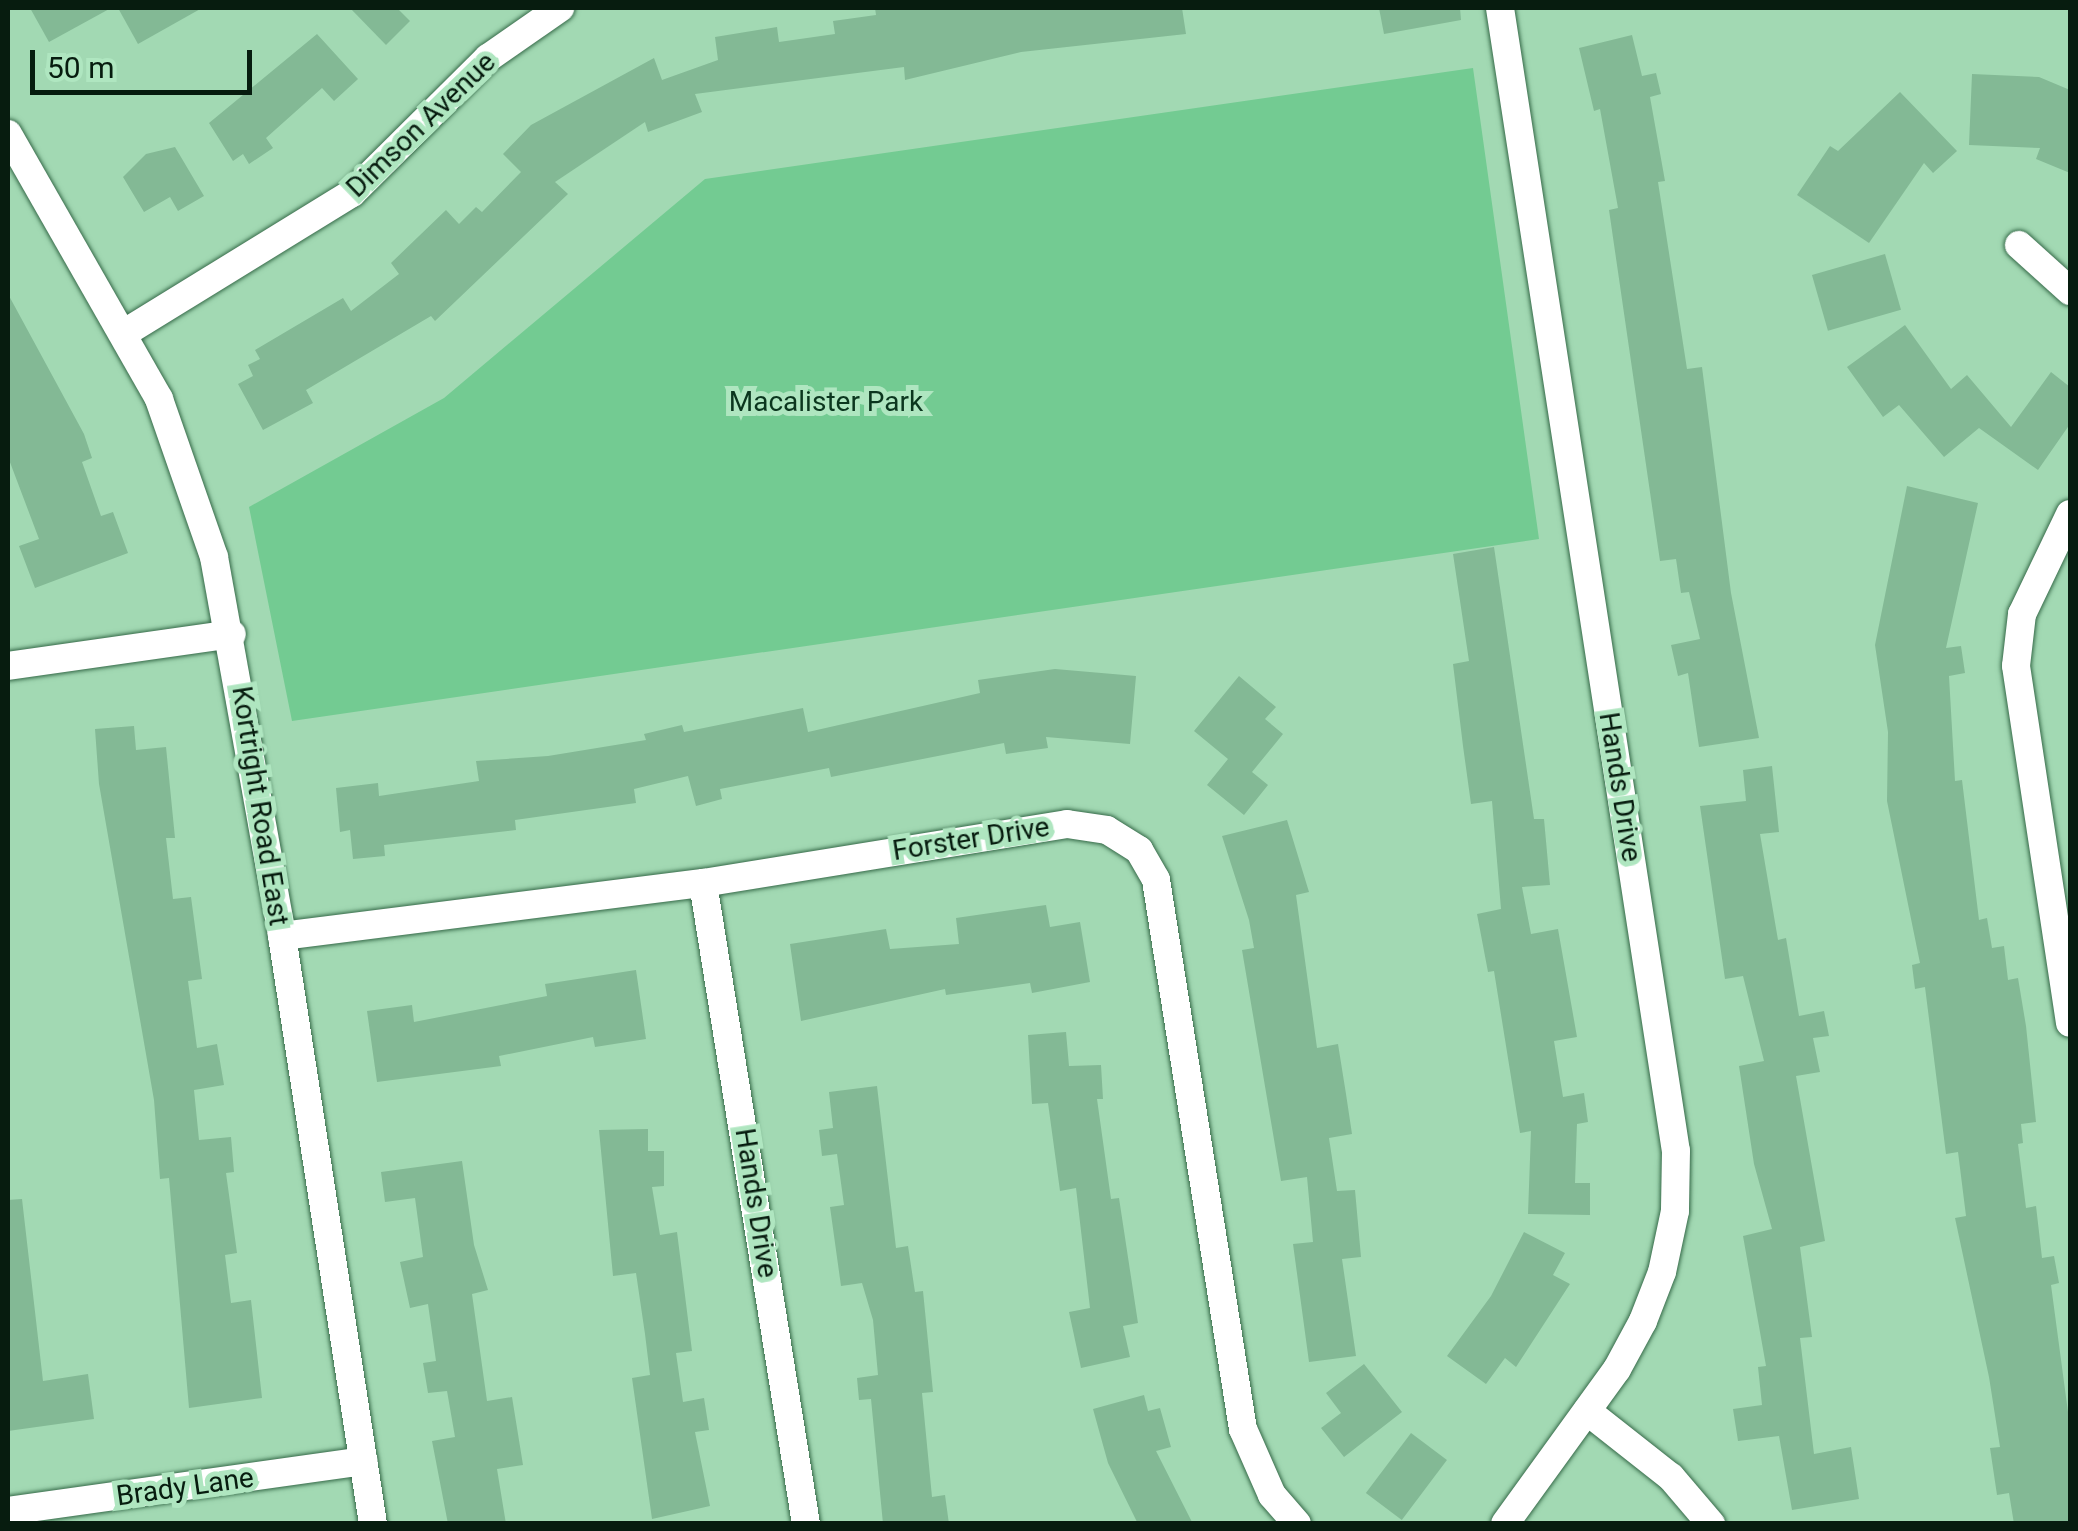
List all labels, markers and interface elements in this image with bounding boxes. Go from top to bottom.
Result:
scale bar [35,30,258,92]
street label: Dimson Avenue [340,45,502,205]
text: 50 m [47,50,114,85]
park label: Macalister Park [729,385,923,419]
street label: Kortright Road East [224,684,296,928]
street label: Hands Drive [1592,710,1648,864]
street label: Forster Drive [890,810,1052,868]
street label: Hands Drive [728,1126,784,1280]
street label: Brady Lane [114,1461,256,1513]

